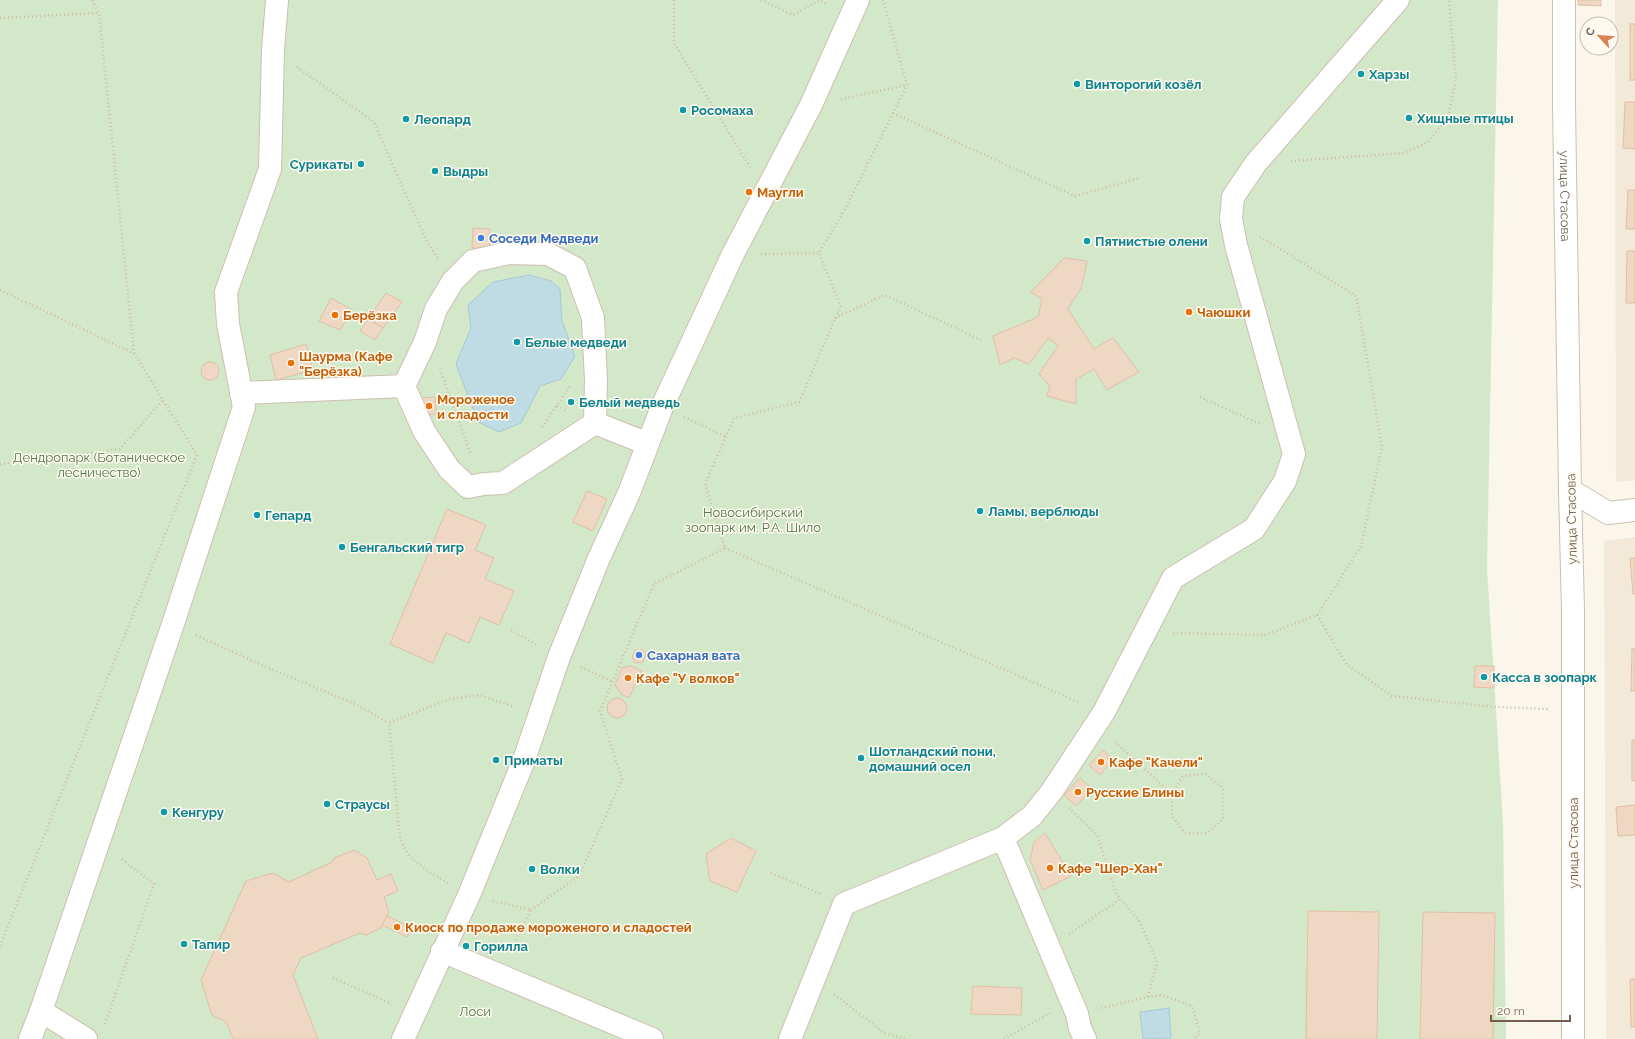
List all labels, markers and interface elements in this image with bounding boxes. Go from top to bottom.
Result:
north arrow [1579,16,1619,56]
text: С [1583,25,1598,38]
place label: Харзы [1368,67,1409,82]
marker: Харзы [1356,69,1366,79]
place label: Винторогий козёл [1085,77,1202,92]
marker: Винторогий козёл [1072,79,1082,89]
place label: Росомаха [691,103,754,118]
marker: Росомаха [678,105,688,115]
place label: Хищные птицы [1416,111,1514,126]
place label: Леопард [414,112,471,127]
marker: Хищные птицы [1404,113,1414,123]
marker: Леопард [401,114,411,124]
street label: улица Стасова [1557,150,1573,242]
place label: Сурикаты [290,157,353,172]
marker: Сурикаты [356,159,366,169]
place label: Выдры [443,164,488,179]
marker: Выдры [430,166,440,176]
place label: Маугли [757,185,804,200]
marker: Маугли [744,187,754,197]
place label: Соседи Медведи [489,231,599,246]
marker: Соседи Медведи [476,233,486,243]
place label: Пятнистые олени [1095,234,1208,249]
marker: Пятнистые олени [1082,236,1092,246]
place label: Чаюшки [1197,305,1251,320]
marker: Чаюшки [1184,307,1194,317]
place label: Берёзка [343,308,397,323]
marker: Берёзка [330,310,340,320]
place label: Белые медведи [525,335,627,350]
marker: Белые медведи [512,337,522,347]
place label: Шаурма (Кафе "Берёзка) [299,349,393,379]
marker: Шаурма (Кафе "Берёзка) [286,358,296,368]
place label: Мороженое и сладости [437,392,515,422]
place label: Белый медведь [579,395,680,410]
marker: Белый медведь [566,397,576,407]
marker: Мороженое и сладости [424,401,434,411]
park label: Дендропарк (Ботаническое лесничество) [13,450,186,480]
street label: улица Стасова [1563,473,1580,565]
place label: Ламы, верблюды [988,504,1099,519]
park label: Новосибирский зоопарк им. Р.А. Шило [685,505,821,535]
marker: Ламы, верблюды [975,506,985,516]
place label: Гепард [265,508,311,523]
marker: Гепард [252,510,262,520]
place label: Бенгальский тигр [350,540,464,555]
marker: Бенгальский тигр [337,542,347,552]
place label: Сахарная вата [647,648,741,663]
marker: Сахарная вата [634,650,644,660]
place label: Касса в зоопарк [1492,670,1598,685]
place label: Кафе "У волков" [636,671,740,686]
marker: Касса в зоопарк [1479,672,1489,682]
marker: Кафе "У волков" [623,673,633,683]
place label: Шотландский пони, домашний осел [869,744,996,774]
place label: Приматы [504,753,563,768]
marker: Шотландский пони, домашний осел [856,753,866,763]
marker: Приматы [491,755,501,765]
place label: Кафе "Качели" [1109,755,1203,770]
marker: Кафе "Качели" [1096,757,1106,767]
place label: Русские Блины [1086,785,1184,800]
marker: Русские Блины [1073,787,1083,797]
place label: Страусы [335,797,390,812]
street label: улица Стасова [1566,797,1581,889]
marker: Страусы [322,799,332,809]
place label: Кенгуру [172,805,224,820]
marker: Кенгуру [159,807,169,817]
place label: Кафе "Шер-Хан" [1058,861,1163,876]
place label: Волки [540,862,580,877]
marker: Кафе "Шер-Хан" [1045,863,1055,873]
marker: Волки [527,864,537,874]
place label: Киоск по продаже мороженого и сладостей [405,920,692,935]
marker: Киоск по продаже мороженого и сладостей [392,922,402,932]
place label: Тапир [192,937,230,952]
marker: Тапир [179,939,189,949]
place label: Горилла [474,939,529,954]
marker: Горилла [461,941,471,951]
scale bar [1491,997,1570,1023]
park label: Лоси [459,1004,491,1019]
text: 20 m [1497,1004,1525,1018]

